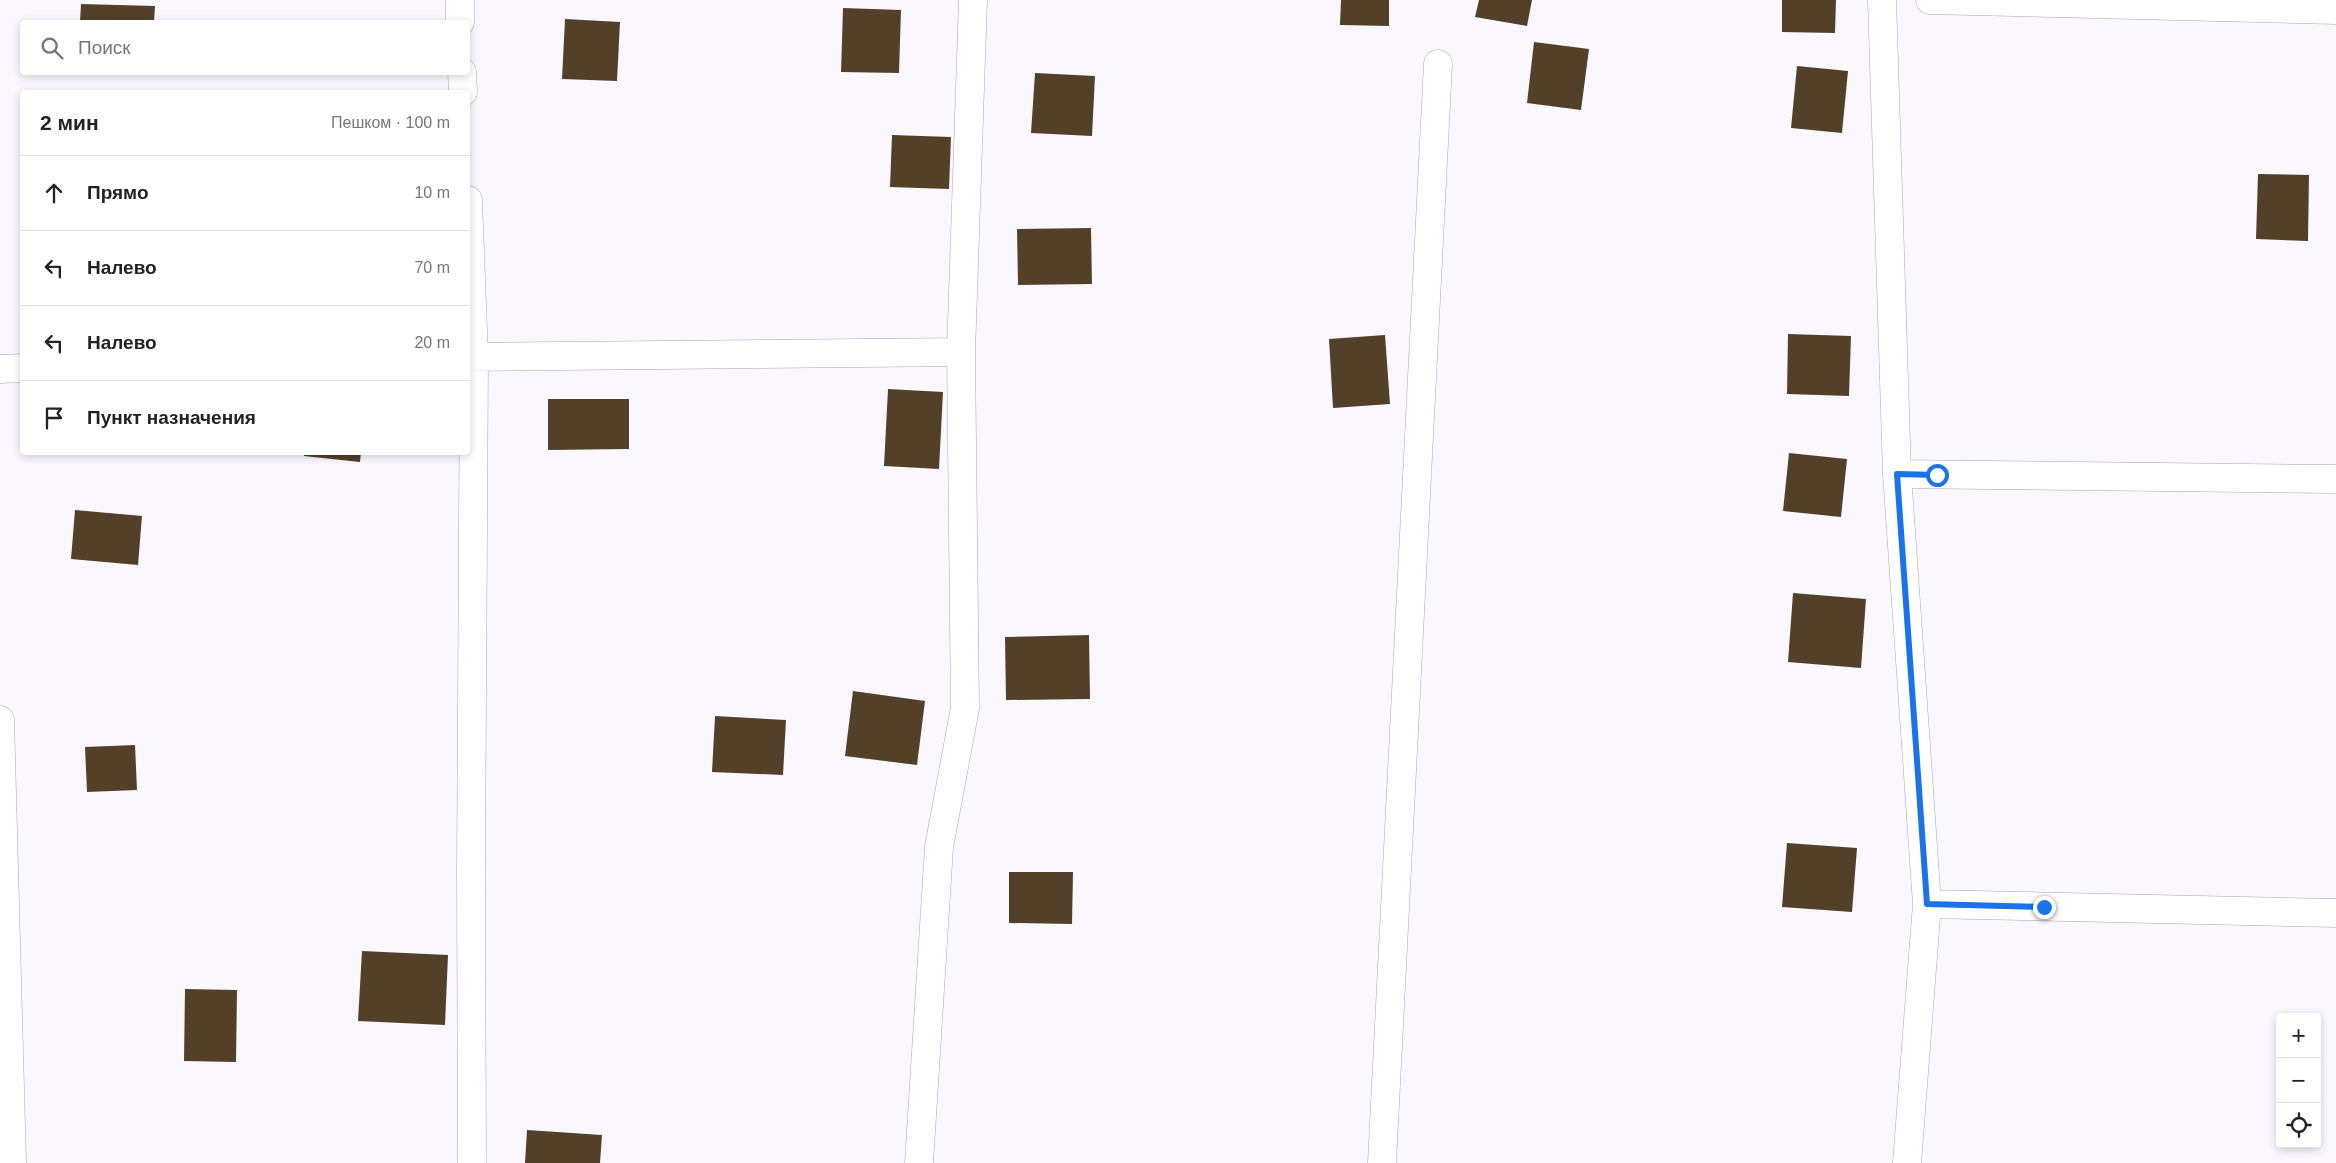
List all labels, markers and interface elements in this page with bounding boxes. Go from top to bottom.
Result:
search box [20,20,470,75]
icon: search [38,34,66,62]
text: Поиск [78,37,131,58]
text: 2 мин [40,111,99,134]
text: Пешком · 100 m [331,114,450,131]
icon: ahead [40,179,68,207]
text: Прямо [87,182,149,203]
text: 10 m [414,184,450,201]
icon: left [40,254,68,282]
text: Налево [87,257,157,278]
text: 70 m [414,259,450,276]
icon: left [40,329,68,357]
text: Налево [87,332,157,353]
text: 20 m [414,334,450,351]
icon: arrive [40,404,68,432]
text: Пункт назначения [87,407,256,428]
route start [1926,464,1949,487]
route end [2033,896,2056,919]
map controls [2276,1013,2321,1148]
button: + [2276,1013,2321,1058]
button: − [2276,1058,2321,1103]
button: locate [2276,1103,2321,1148]

